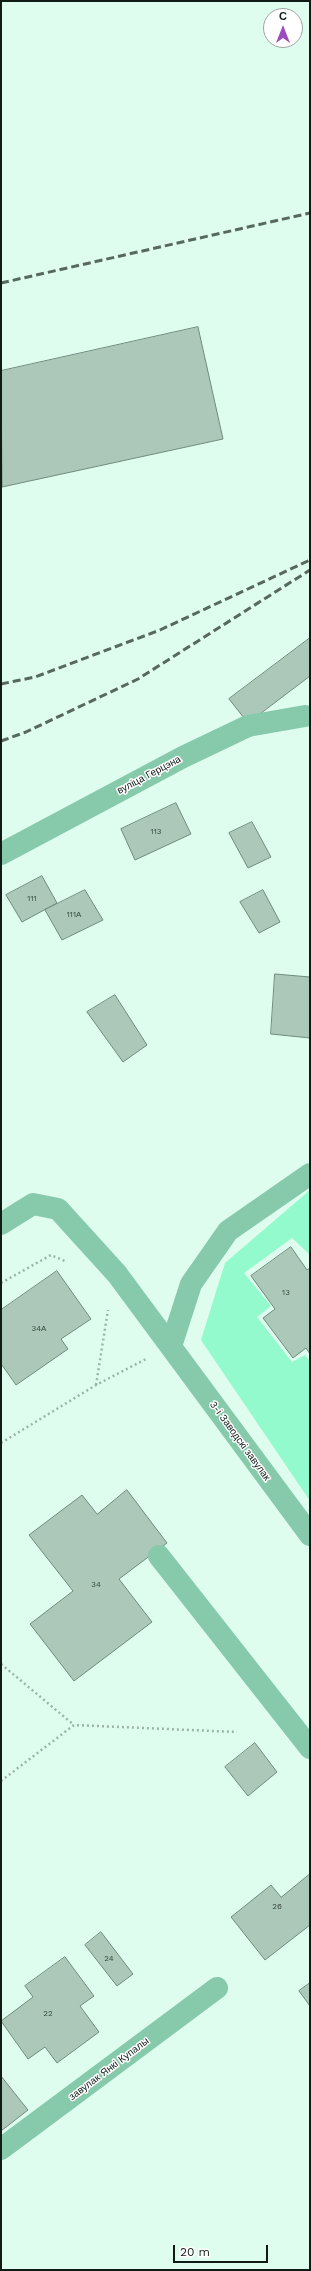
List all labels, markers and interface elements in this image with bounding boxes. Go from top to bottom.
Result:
north arrow [263,8,303,48]
text: С [279,10,287,23]
street label: вуліца Герцэна [115,753,183,797]
house number: 113 [151,827,161,837]
house number: 111 [27,894,37,904]
house number: 111А [67,910,81,920]
house number: 13 [282,1288,290,1298]
house number: 34А [32,1324,46,1334]
street label: 3-і Заводскі завулак [207,1399,273,1483]
house number: 34 [91,1580,101,1590]
house number: 26 [272,1902,282,1912]
house number: 24 [104,1954,114,1964]
house number: 22 [43,2009,53,2019]
street label: завулак Янкі Купалы [67,2035,151,2103]
scale bar [175,2237,270,2263]
text: 20 m [180,2245,210,2259]

